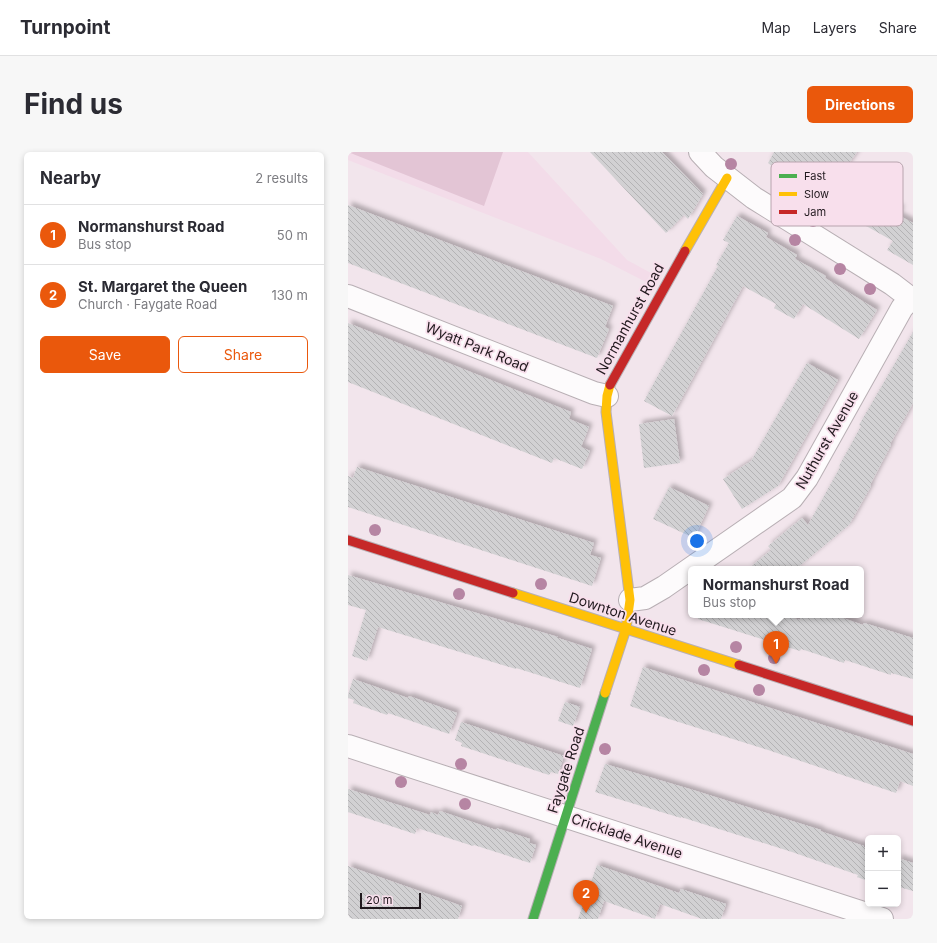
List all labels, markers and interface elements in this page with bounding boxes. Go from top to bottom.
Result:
text: Turnpoint [20,16,110,39]
text: Map [762,19,791,36]
text: Layers [813,19,857,36]
text: Share [879,19,917,36]
button: Directions [807,86,913,123]
text: Find us [24,87,123,121]
legend [771,162,903,226]
text: Nearby [40,168,101,188]
text: Fast [804,169,826,183]
text: 2 results [255,170,308,186]
text: Slow [804,187,829,201]
text: Jam [804,205,826,219]
text: Normanshurst Road [78,217,224,236]
text: 1 [50,227,56,243]
text: 50 m [277,227,308,243]
text: Bus stop [78,236,131,252]
street label: Normanhurst Road [592,260,667,377]
text: St. Margaret the Queen [78,277,247,296]
text: 2 [49,287,57,303]
text: 130 m [271,287,308,303]
text: Church · Faygate Road [78,296,217,312]
street label: Wyatt Park Road [423,318,531,375]
button: Save [40,336,170,373]
button: Share [178,336,308,373]
street label: Nuthurst Avenue [792,388,862,492]
your location [687,531,707,551]
popup [688,566,864,618]
text: Normanshurst Road [703,575,849,594]
street label: Downton Avenue [567,588,679,639]
text: Bus stop [703,594,756,610]
pin: 1 [763,631,789,664]
street label: Faygate Road [544,724,588,815]
street label: Cricklade Avenue [569,810,685,862]
map controls [865,835,901,907]
button: + [865,835,901,871]
button: − [865,871,901,907]
pin: 2 [573,880,599,913]
scale bar [360,891,421,910]
text: 20 m [366,893,392,907]

